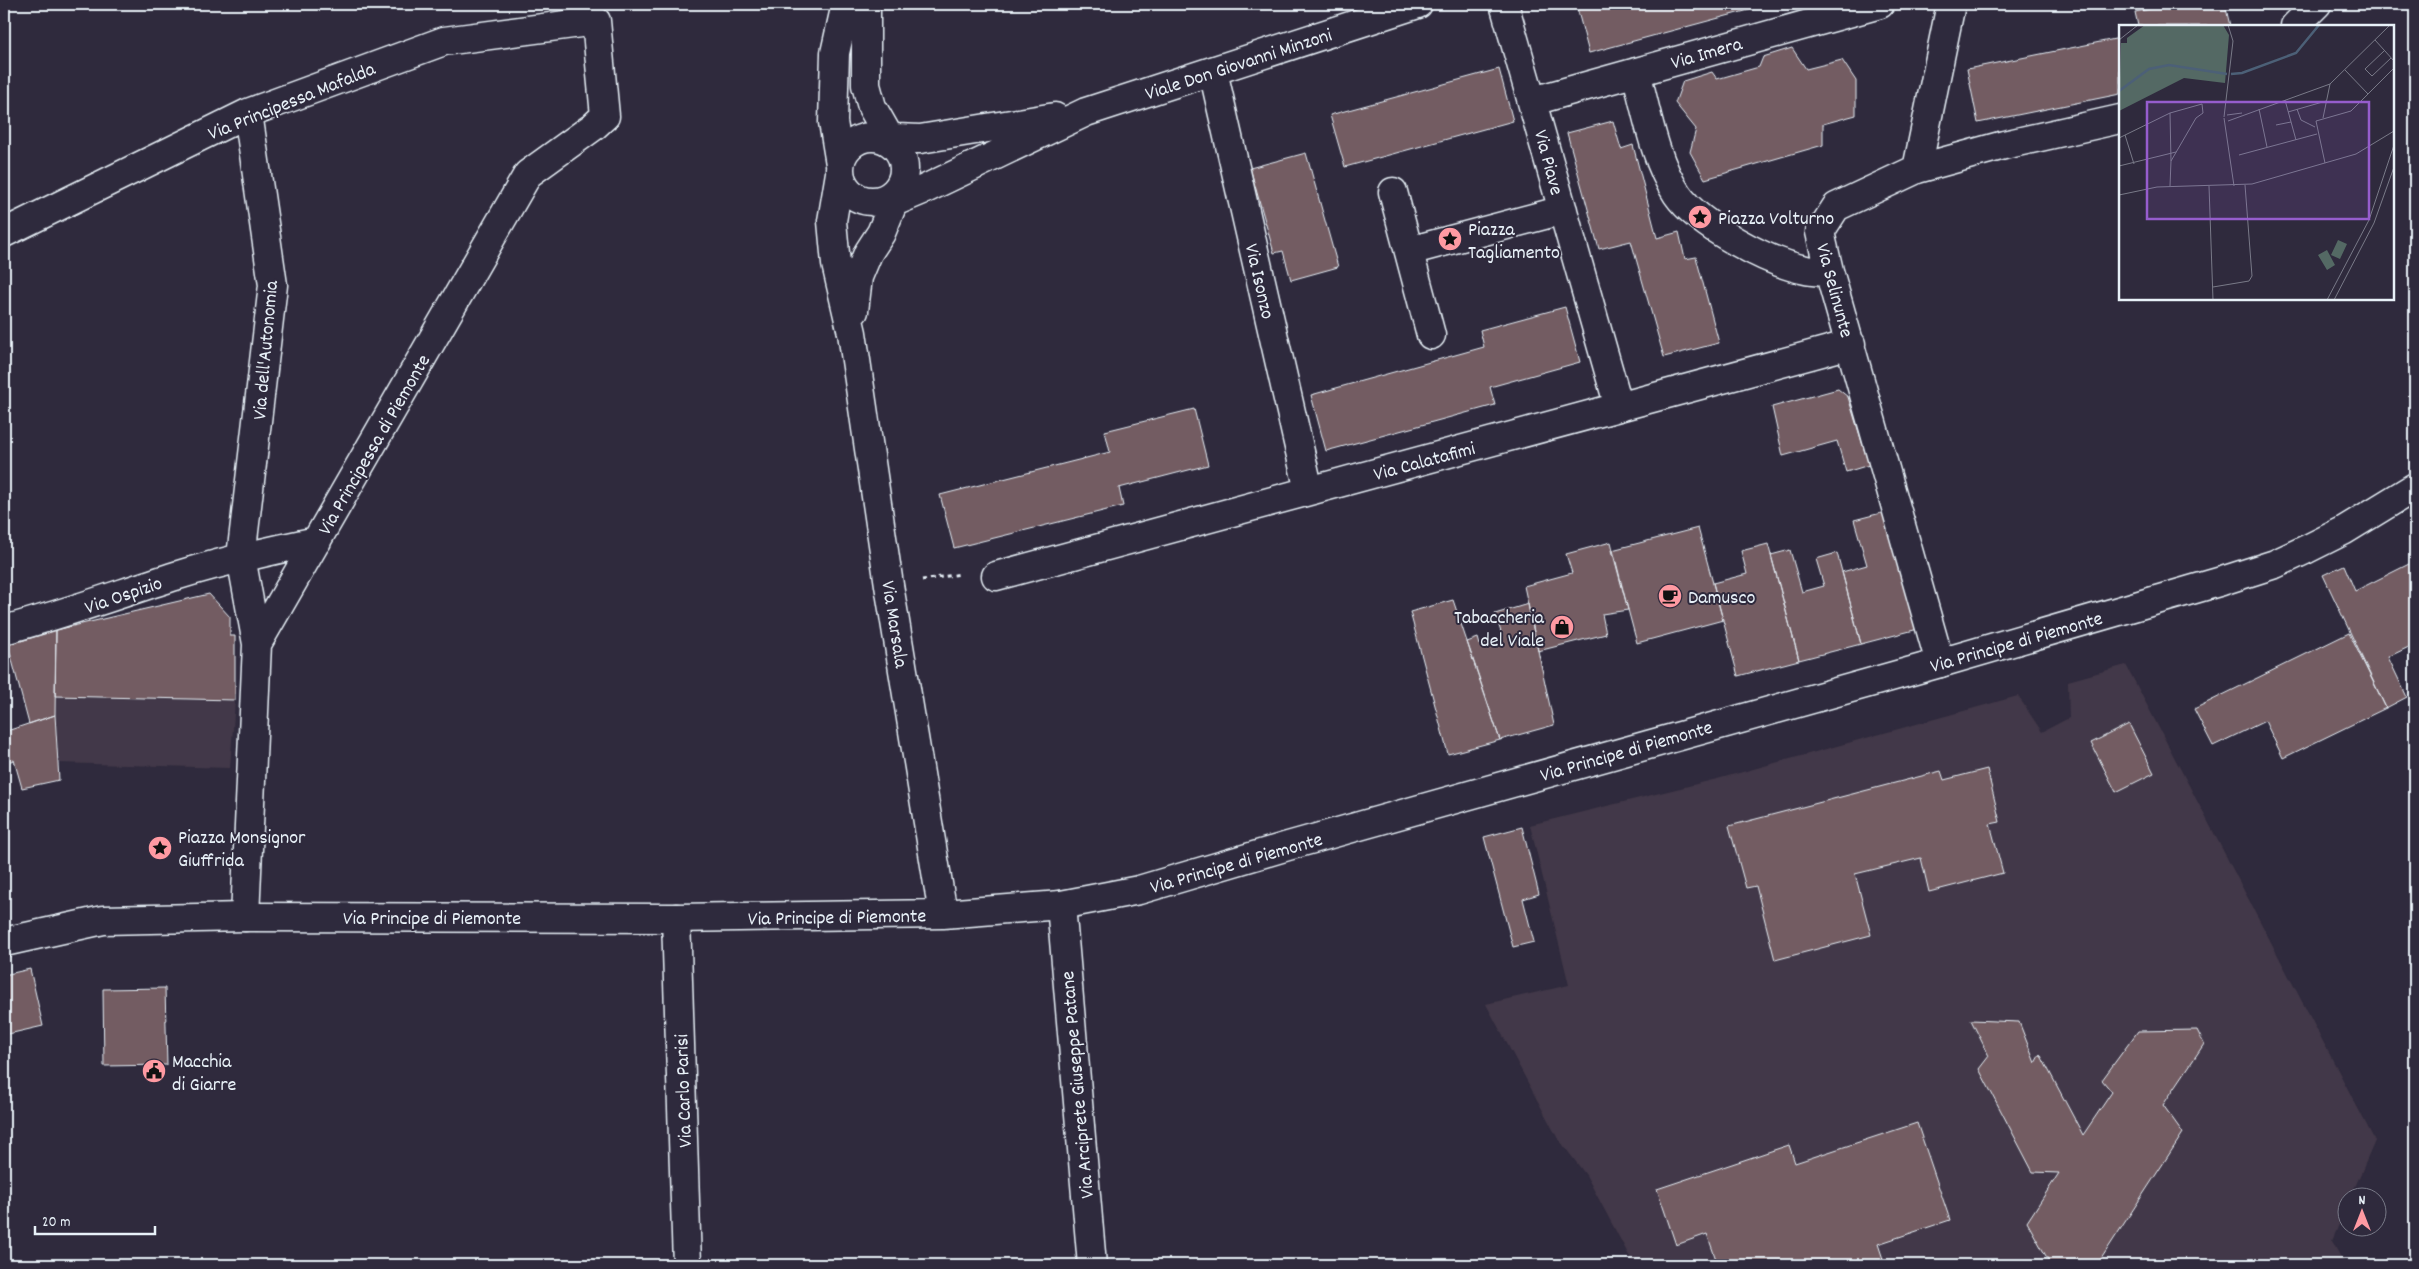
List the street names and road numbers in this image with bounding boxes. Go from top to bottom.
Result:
street label: Viale Don Giovanni Minzoni [1142,22,1336,109]
street label: Via Imera [1668,31,1746,78]
street label: Via Principessa Mafalda [204,56,381,149]
street label: Via Piave [1525,127,1569,199]
street label: Via Isonzo [1236,241,1280,322]
street label: Via Selinunte [1807,241,1859,341]
street label: Via dell'Autonomia [247,279,287,421]
street label: Via Principessa di Piemonte [312,350,439,541]
street label: Via Calatafimi [1371,436,1479,490]
street label: Via Ospizio [82,571,167,623]
street label: Via Marsala [872,579,914,671]
street label: Via Principe di Piemonte [1927,606,2107,682]
street label: Via Principe di Piemonte [1537,715,1717,791]
street label: Via Principe di Piemonte [1147,827,1327,903]
street label: Via Principe di Piemonte [748,903,927,935]
street label: Via Principe di Piemonte [343,906,521,934]
street label: Via Arciprete Giuseppe Patane [1055,970,1103,1200]
street label: Via Carlo Parisi [669,1033,701,1148]

